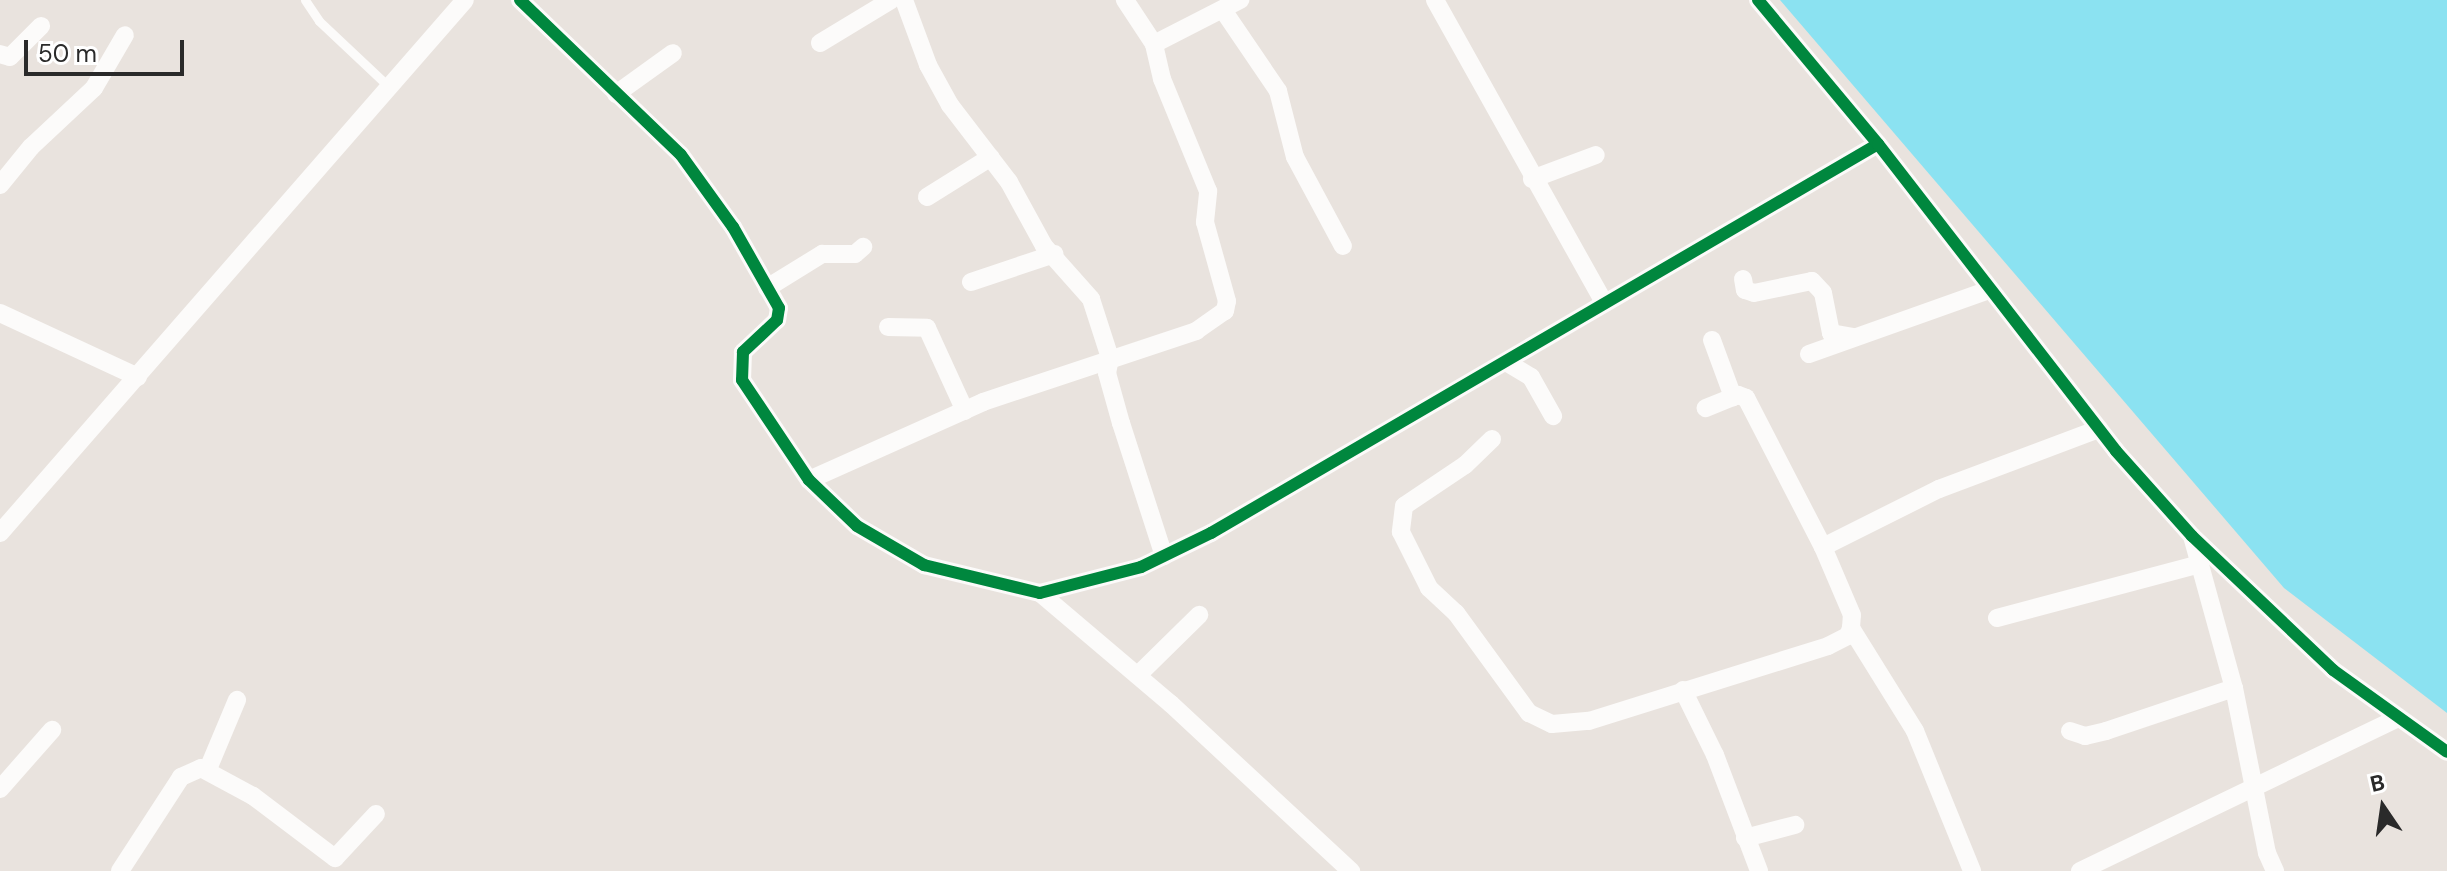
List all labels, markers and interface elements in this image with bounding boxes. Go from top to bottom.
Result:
scale bar [28,24,188,74]
text: 50 m [38,38,97,69]
north arrow [2343,767,2423,847]
text: B [2367,767,2388,799]

